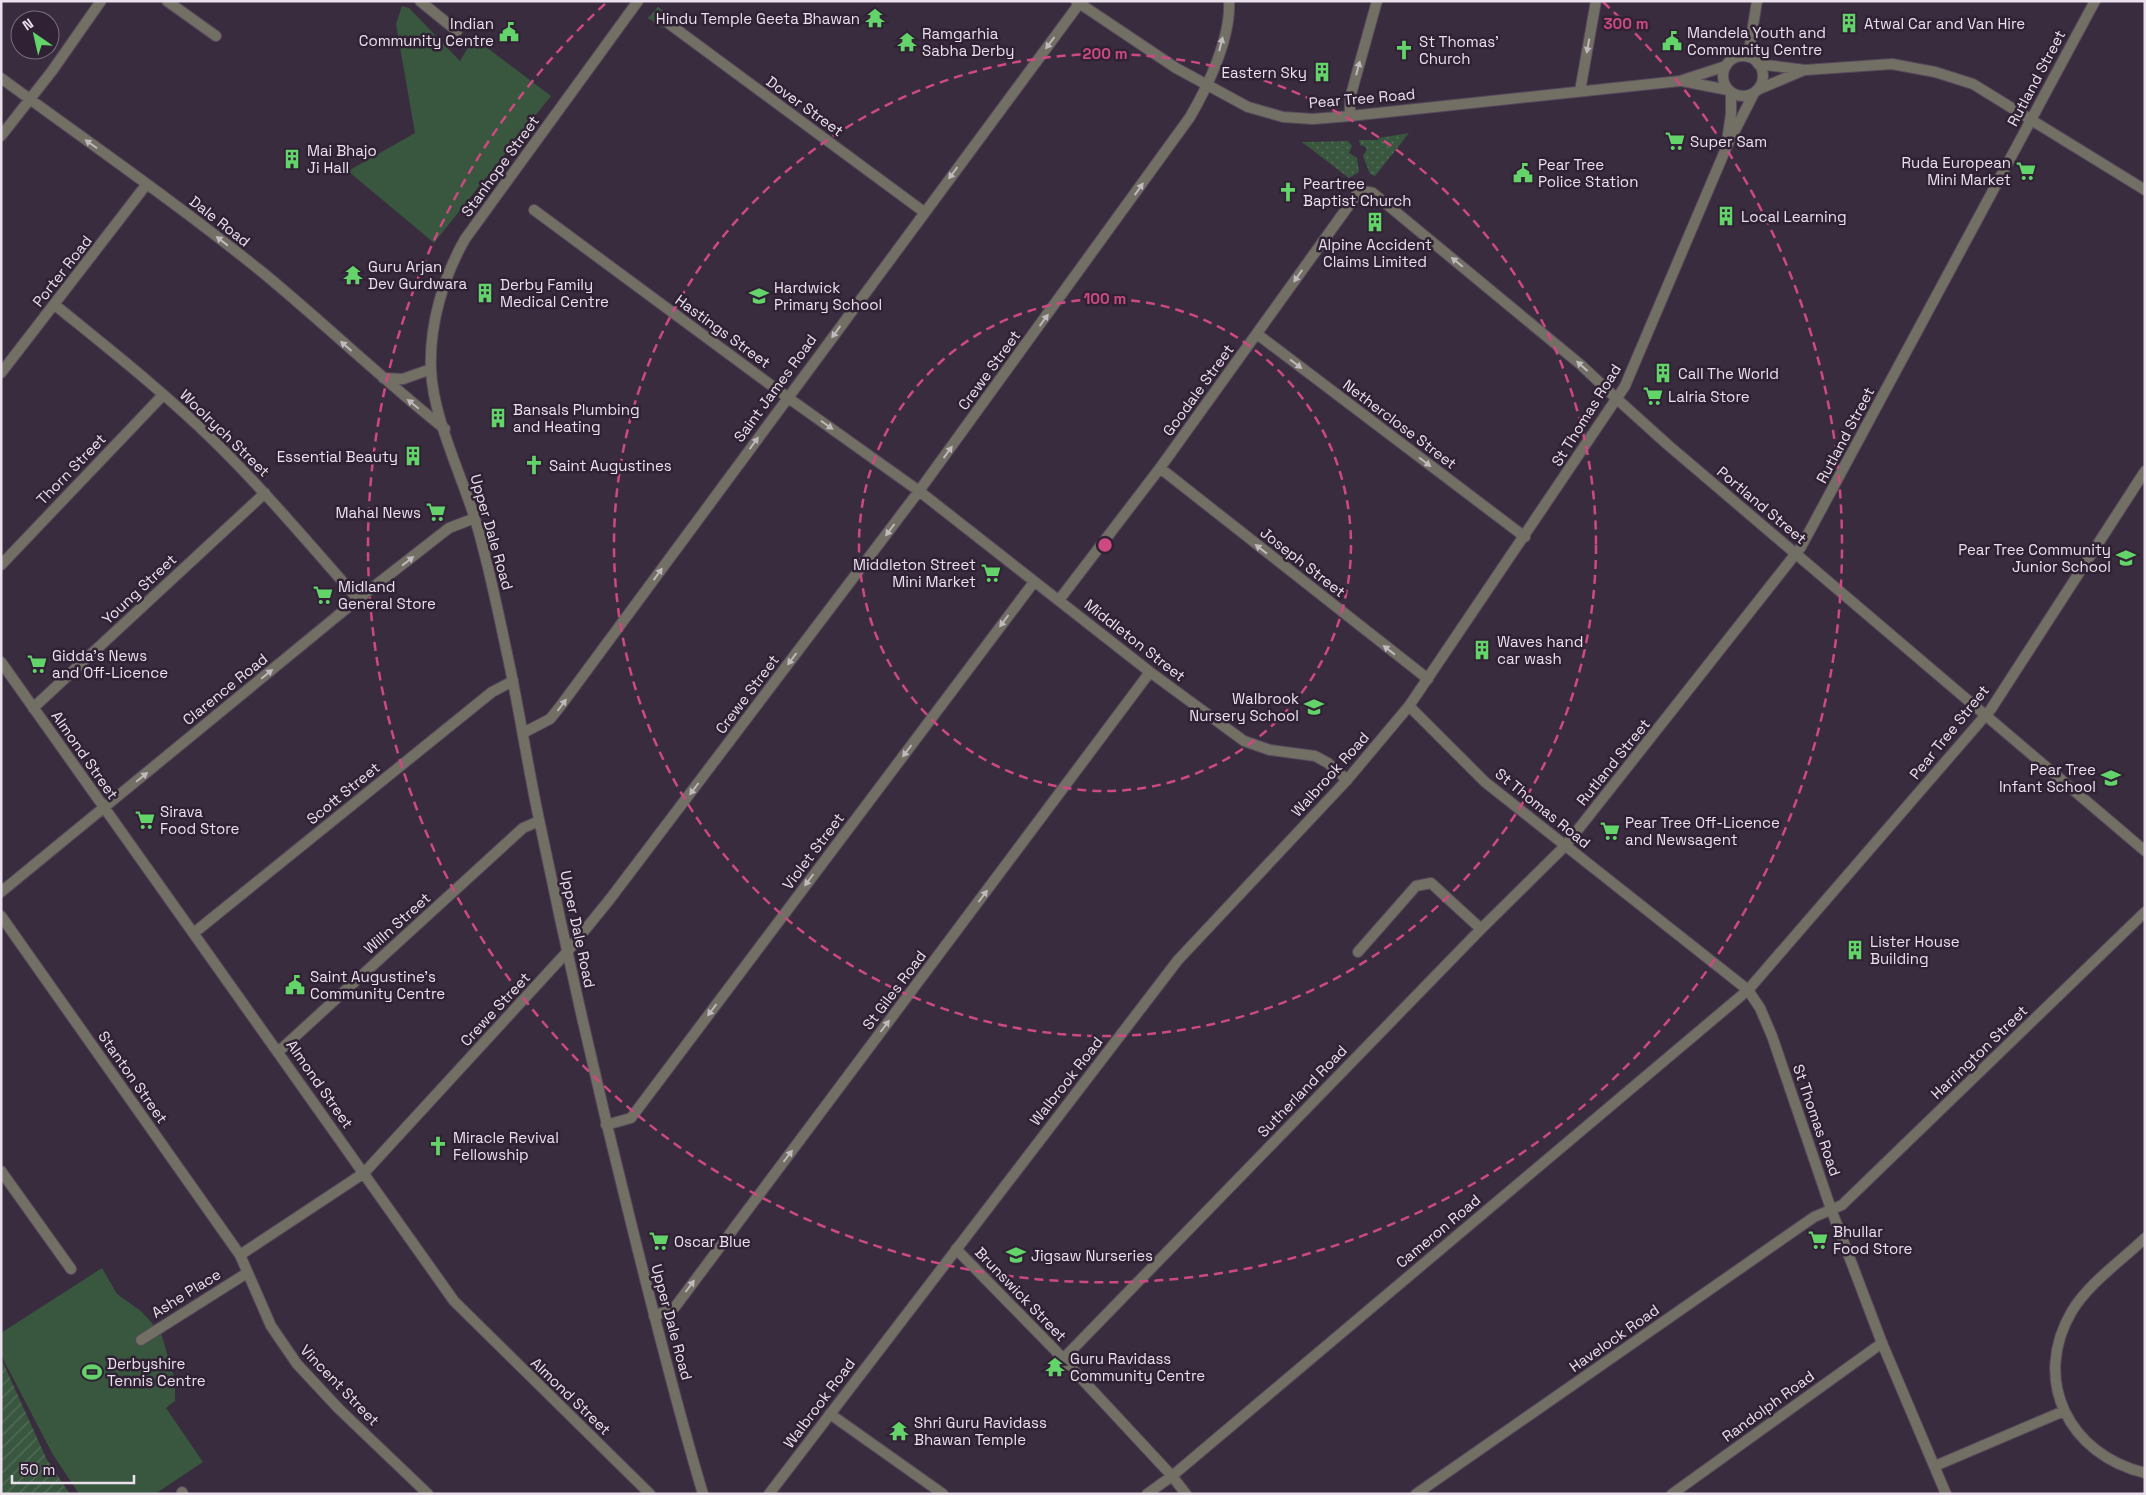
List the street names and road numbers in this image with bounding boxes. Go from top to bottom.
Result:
street label: Rutland Street [2003,26,2069,129]
street label: Dover Street [763,72,847,140]
street label: Pear Tree Road [1308,84,1416,112]
street label: Stanhope Street [457,112,543,220]
street label: Dale Road [186,191,254,251]
street label: Porter Road [28,231,96,311]
street label: Hastings Street [672,290,774,372]
street label: Crewe Street [954,326,1024,414]
street label: Saint James Road [729,330,821,446]
street label: Goodale Street [1158,340,1238,440]
street label: St Thomas Road [1547,360,1625,470]
street label: Netherclose Street [1339,375,1461,473]
street label: Rutland Street [1812,383,1878,486]
street label: Woolrych Street [176,385,274,481]
street label: Thorn Street [32,429,110,509]
street label: Portland Street [1713,462,1811,548]
street label: Upper Dale Road [466,472,518,592]
street label: Joseph Street [1257,523,1350,601]
street label: Young Street [98,550,180,628]
street label: Middleton Street [1081,595,1189,685]
street label: Clarence Road [179,649,271,729]
street label: Crewe Street [711,651,783,737]
street label: Pear Tree Street [1905,681,1993,783]
street label: Almond Street [47,707,123,803]
street label: Rutland Street [1572,715,1654,809]
street label: Walbrook Road [1287,728,1373,820]
street label: Scott Street [302,758,384,828]
street label: St Thomas Road [1492,764,1594,852]
street label: Violet Street [778,809,848,893]
street label: Upper Dale Road [556,869,600,989]
street label: Willn Street [360,888,434,958]
street label: St Giles Road [858,946,930,1034]
street label: Crewe Street [456,968,534,1050]
street label: Harrington Street [1927,1001,2031,1103]
street label: Stanton Street [94,1027,172,1127]
street label: Walbrook Road [1025,1033,1107,1129]
street label: Almond Street [282,1036,358,1132]
street label: Sutherland Road [1253,1041,1351,1141]
street label: St Thomas Road [1789,1062,1845,1178]
street label: Cameron Road [1392,1190,1484,1272]
street label: Brunswick Street [971,1243,1071,1345]
street label: Upper Dale Road [647,1262,697,1382]
street label: Ashe Place [148,1264,224,1322]
street label: Havelock Road [1565,1300,1663,1376]
street label: Vincent Street [296,1340,384,1430]
street label: Almond Street [527,1353,615,1439]
street label: Walbrook Road [779,1354,859,1452]
street label: Randolph Road [1718,1366,1818,1446]

